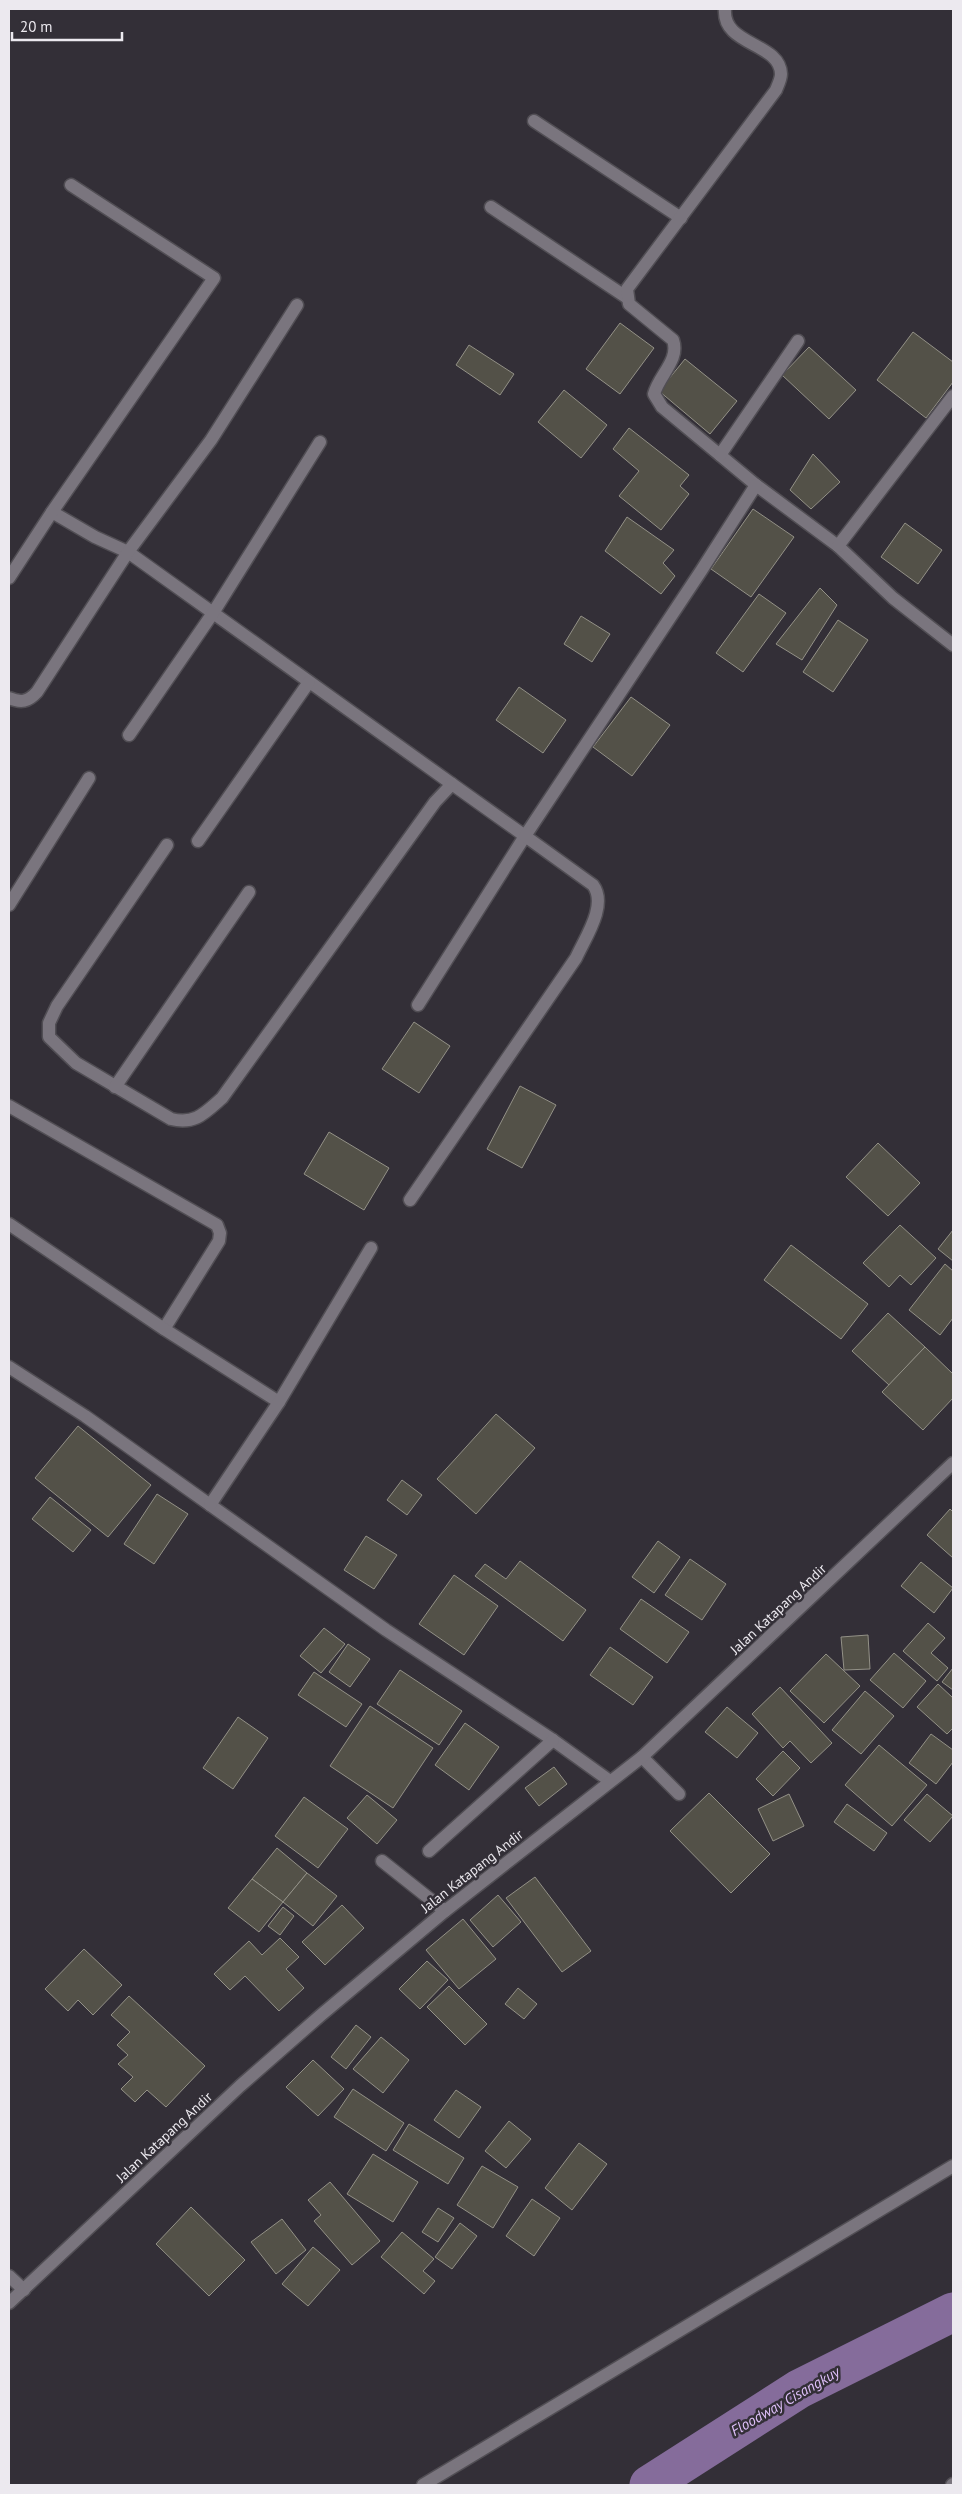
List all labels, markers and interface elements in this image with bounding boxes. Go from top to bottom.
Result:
scale bar [12,10,122,42]
text: 20 m [20,17,53,36]
street label: Jalan Katapang Andir [725,1560,830,1659]
street label: Jalan Katapang Andir [416,1825,527,1917]
street label: Jalan Katapang Andir [111,2088,216,2187]
water label: Floodway Cisangkuy [727,2361,844,2440]

